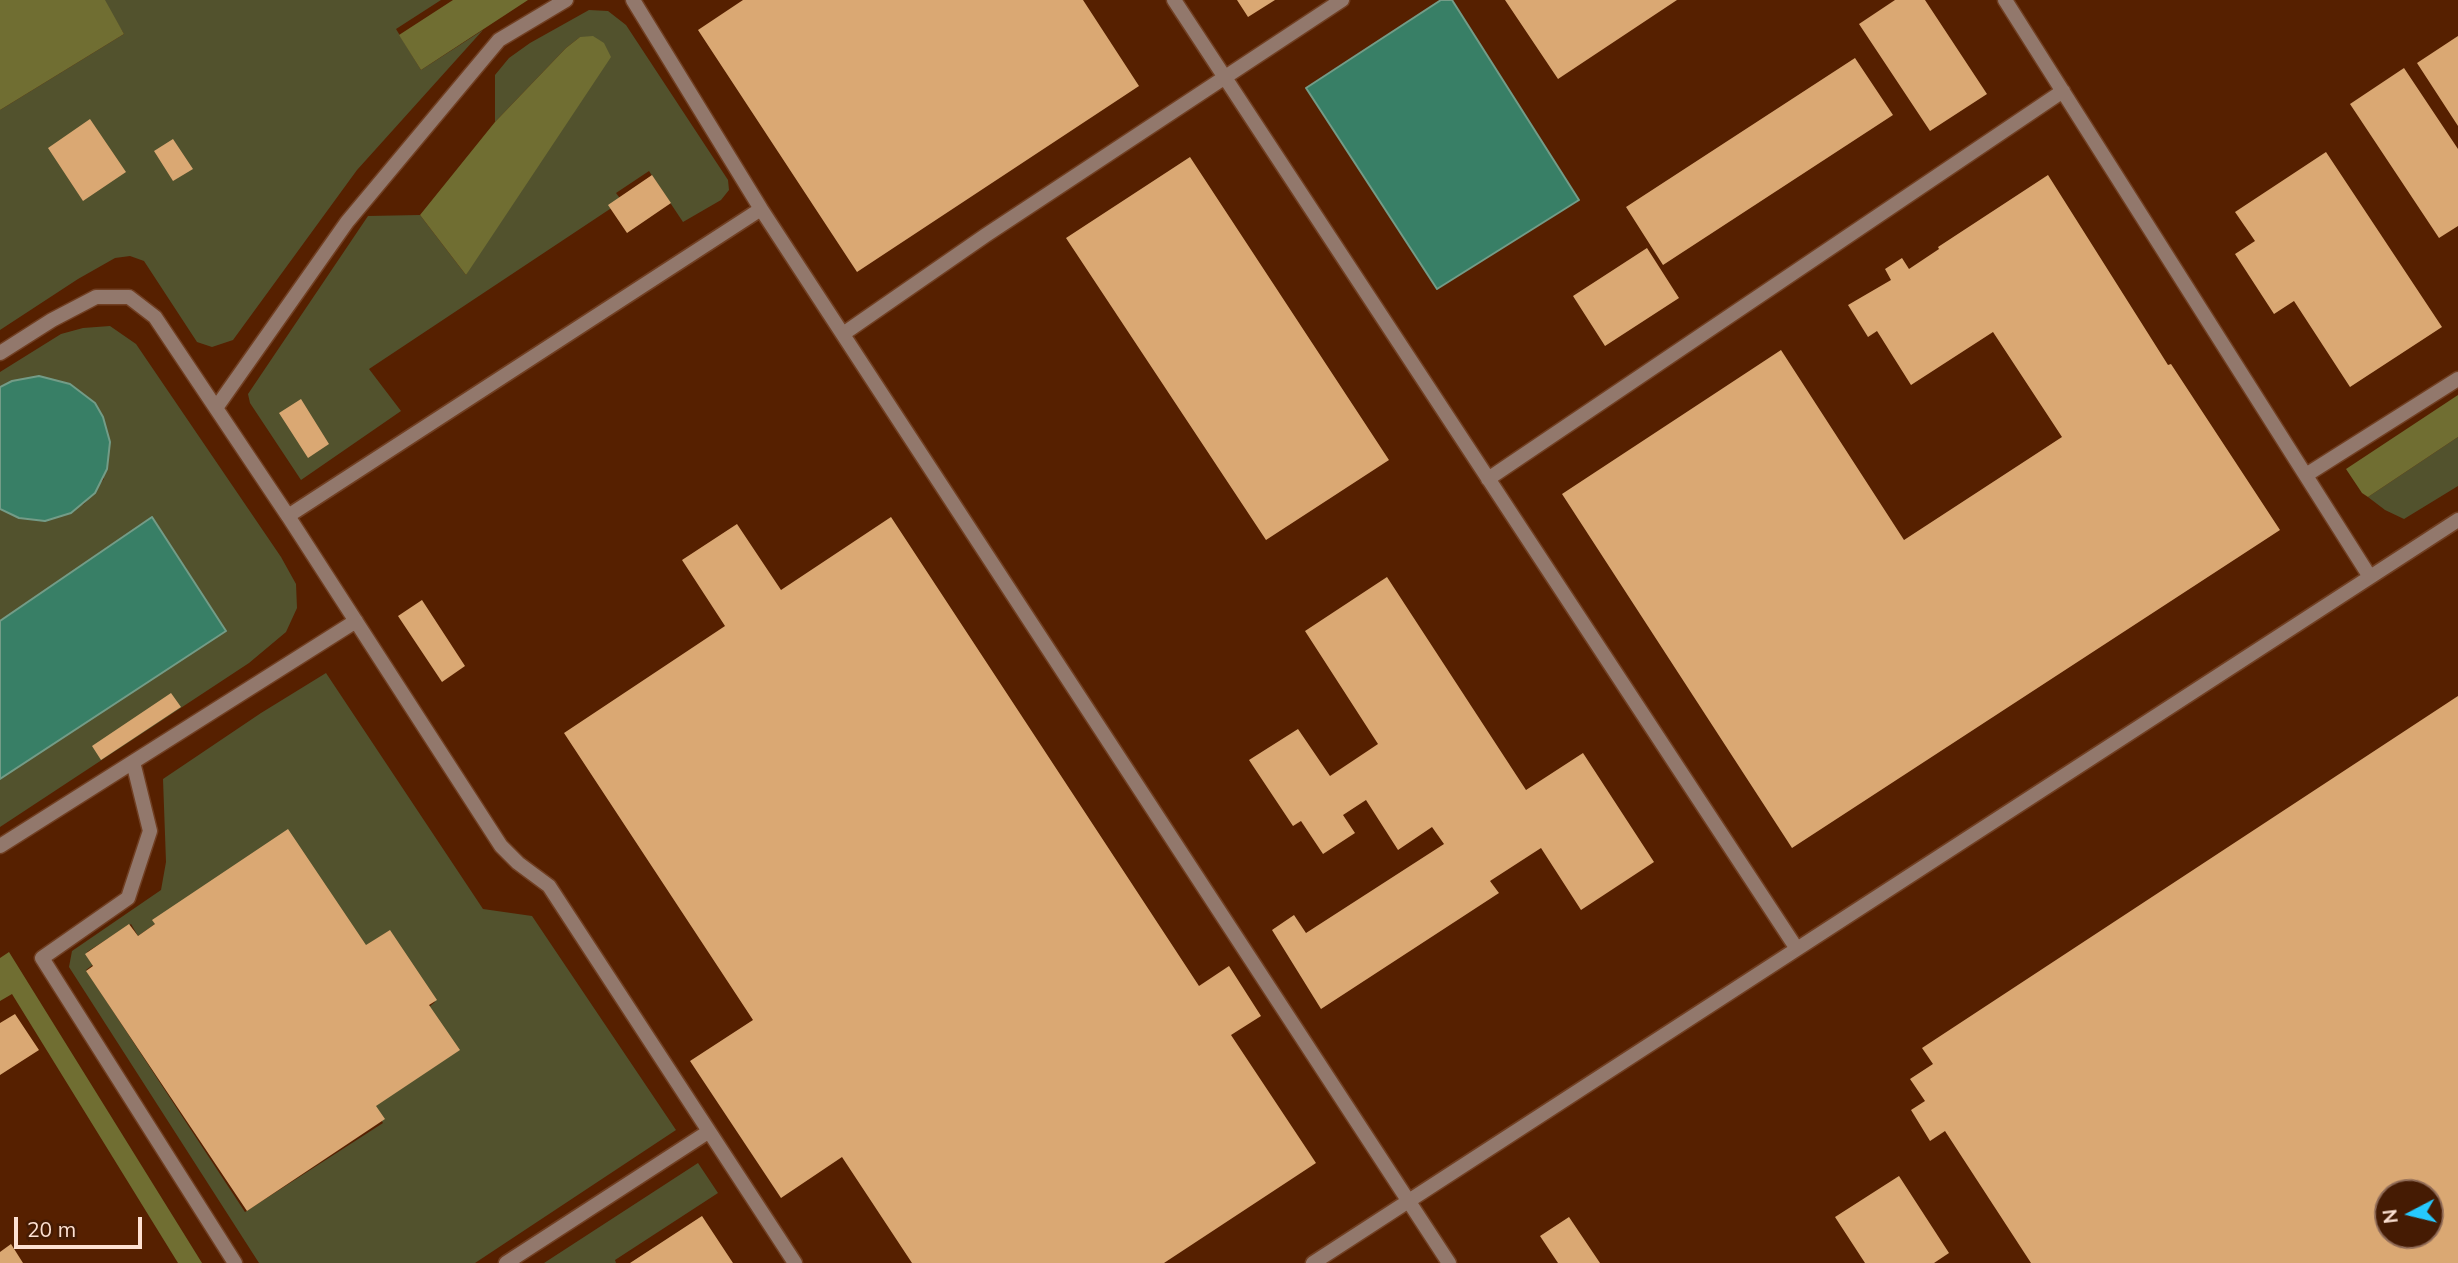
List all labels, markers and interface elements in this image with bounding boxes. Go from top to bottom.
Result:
north arrow [2374,1179,2444,1249]
scale bar [18,1204,145,1248]
text: N [2377,1208,2403,1225]
text: 20 m [27,1216,76,1242]

